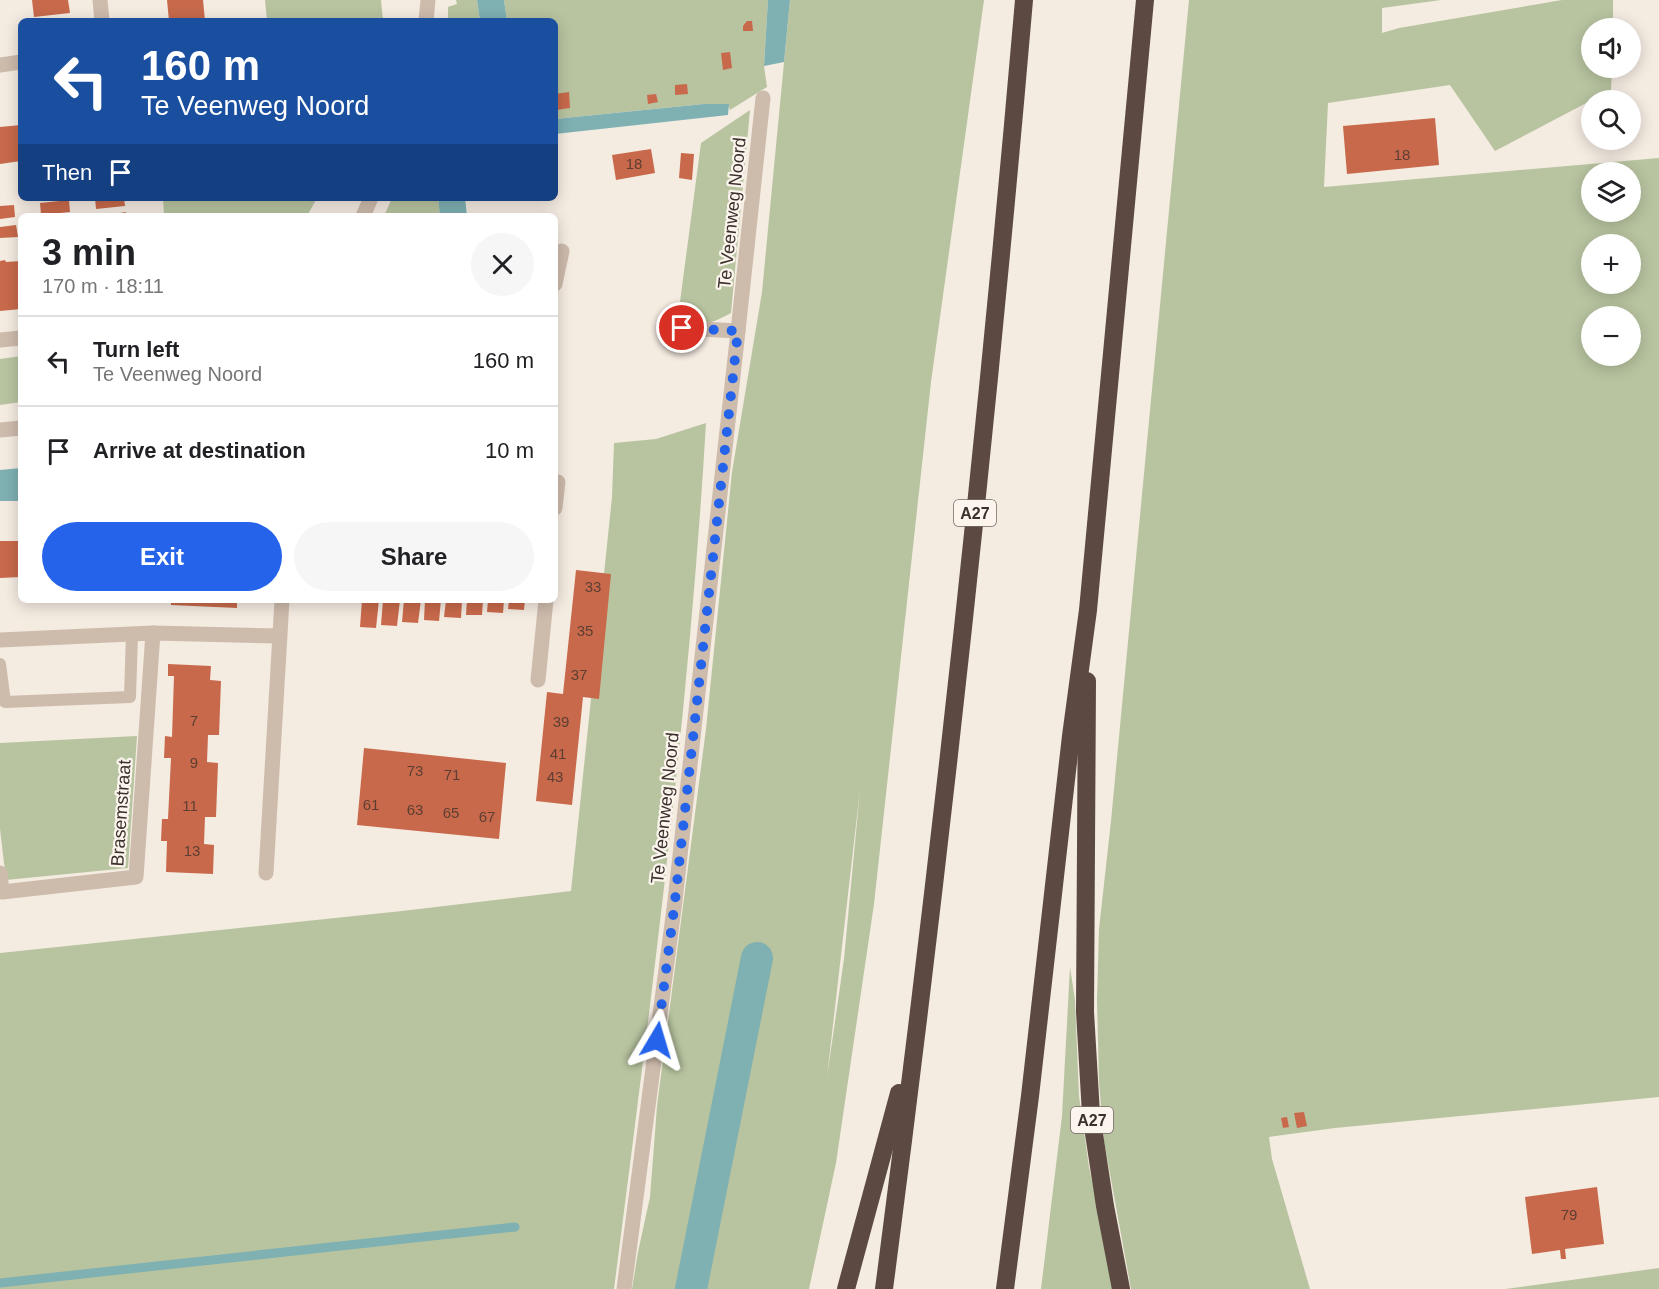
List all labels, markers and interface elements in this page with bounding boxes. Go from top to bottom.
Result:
map controls [1581,18,1641,366]
button: sound [1581,18,1641,78]
icon: left [42,42,120,120]
text: 160 m [141,42,260,89]
button: search [1581,90,1641,150]
text: Te Veenweg Noord [141,91,369,121]
street label: Te Veenweg Noord [714,136,750,290]
house number: 18 [1394,146,1410,163]
house number: 18 [626,155,642,172]
icon: arrive [104,156,137,189]
text: Then [42,160,92,185]
button: layers [1581,162,1641,222]
text: 3 min [42,232,136,273]
button: close [471,233,534,296]
button: + [1581,234,1641,294]
text: 170 m · 18:11 [42,275,164,297]
pin [656,302,707,353]
button: − [1581,306,1641,366]
icon: arrive [665,311,698,344]
text: Turn left [93,337,179,362]
icon: left [42,345,75,378]
text: 160 m [473,348,534,373]
text: Te Veenweg Noord [93,363,262,385]
icon: arrive [42,435,75,468]
text: Arrive at destination [93,438,306,463]
text: 10 m [485,438,534,463]
road number: A27 [954,500,996,526]
button: Exit [42,522,282,591]
button: Share [294,522,534,591]
house number: 33 [585,578,601,595]
house number: 35 [577,622,593,639]
house number: 37 [571,666,587,683]
house number: 7 [190,712,198,729]
house number: 39 [553,713,569,730]
street label: Te Veenweg Noord [647,731,683,885]
house number: 41 [550,745,566,762]
house number: 9 [190,754,198,771]
street label: Brasemstraat [107,759,135,867]
house number: 73 [407,762,423,779]
house number: 71 [444,766,460,783]
house number: 43 [547,768,563,785]
house number: 61 [363,796,379,813]
house number: 11 [182,797,198,814]
house number: 63 [407,801,423,818]
house number: 65 [443,804,459,821]
house number: 67 [479,808,495,825]
house number: 13 [184,842,200,859]
position arrow [625,1008,689,1072]
road number: A27 [1071,1107,1113,1133]
house number: 79 [1561,1206,1577,1223]

